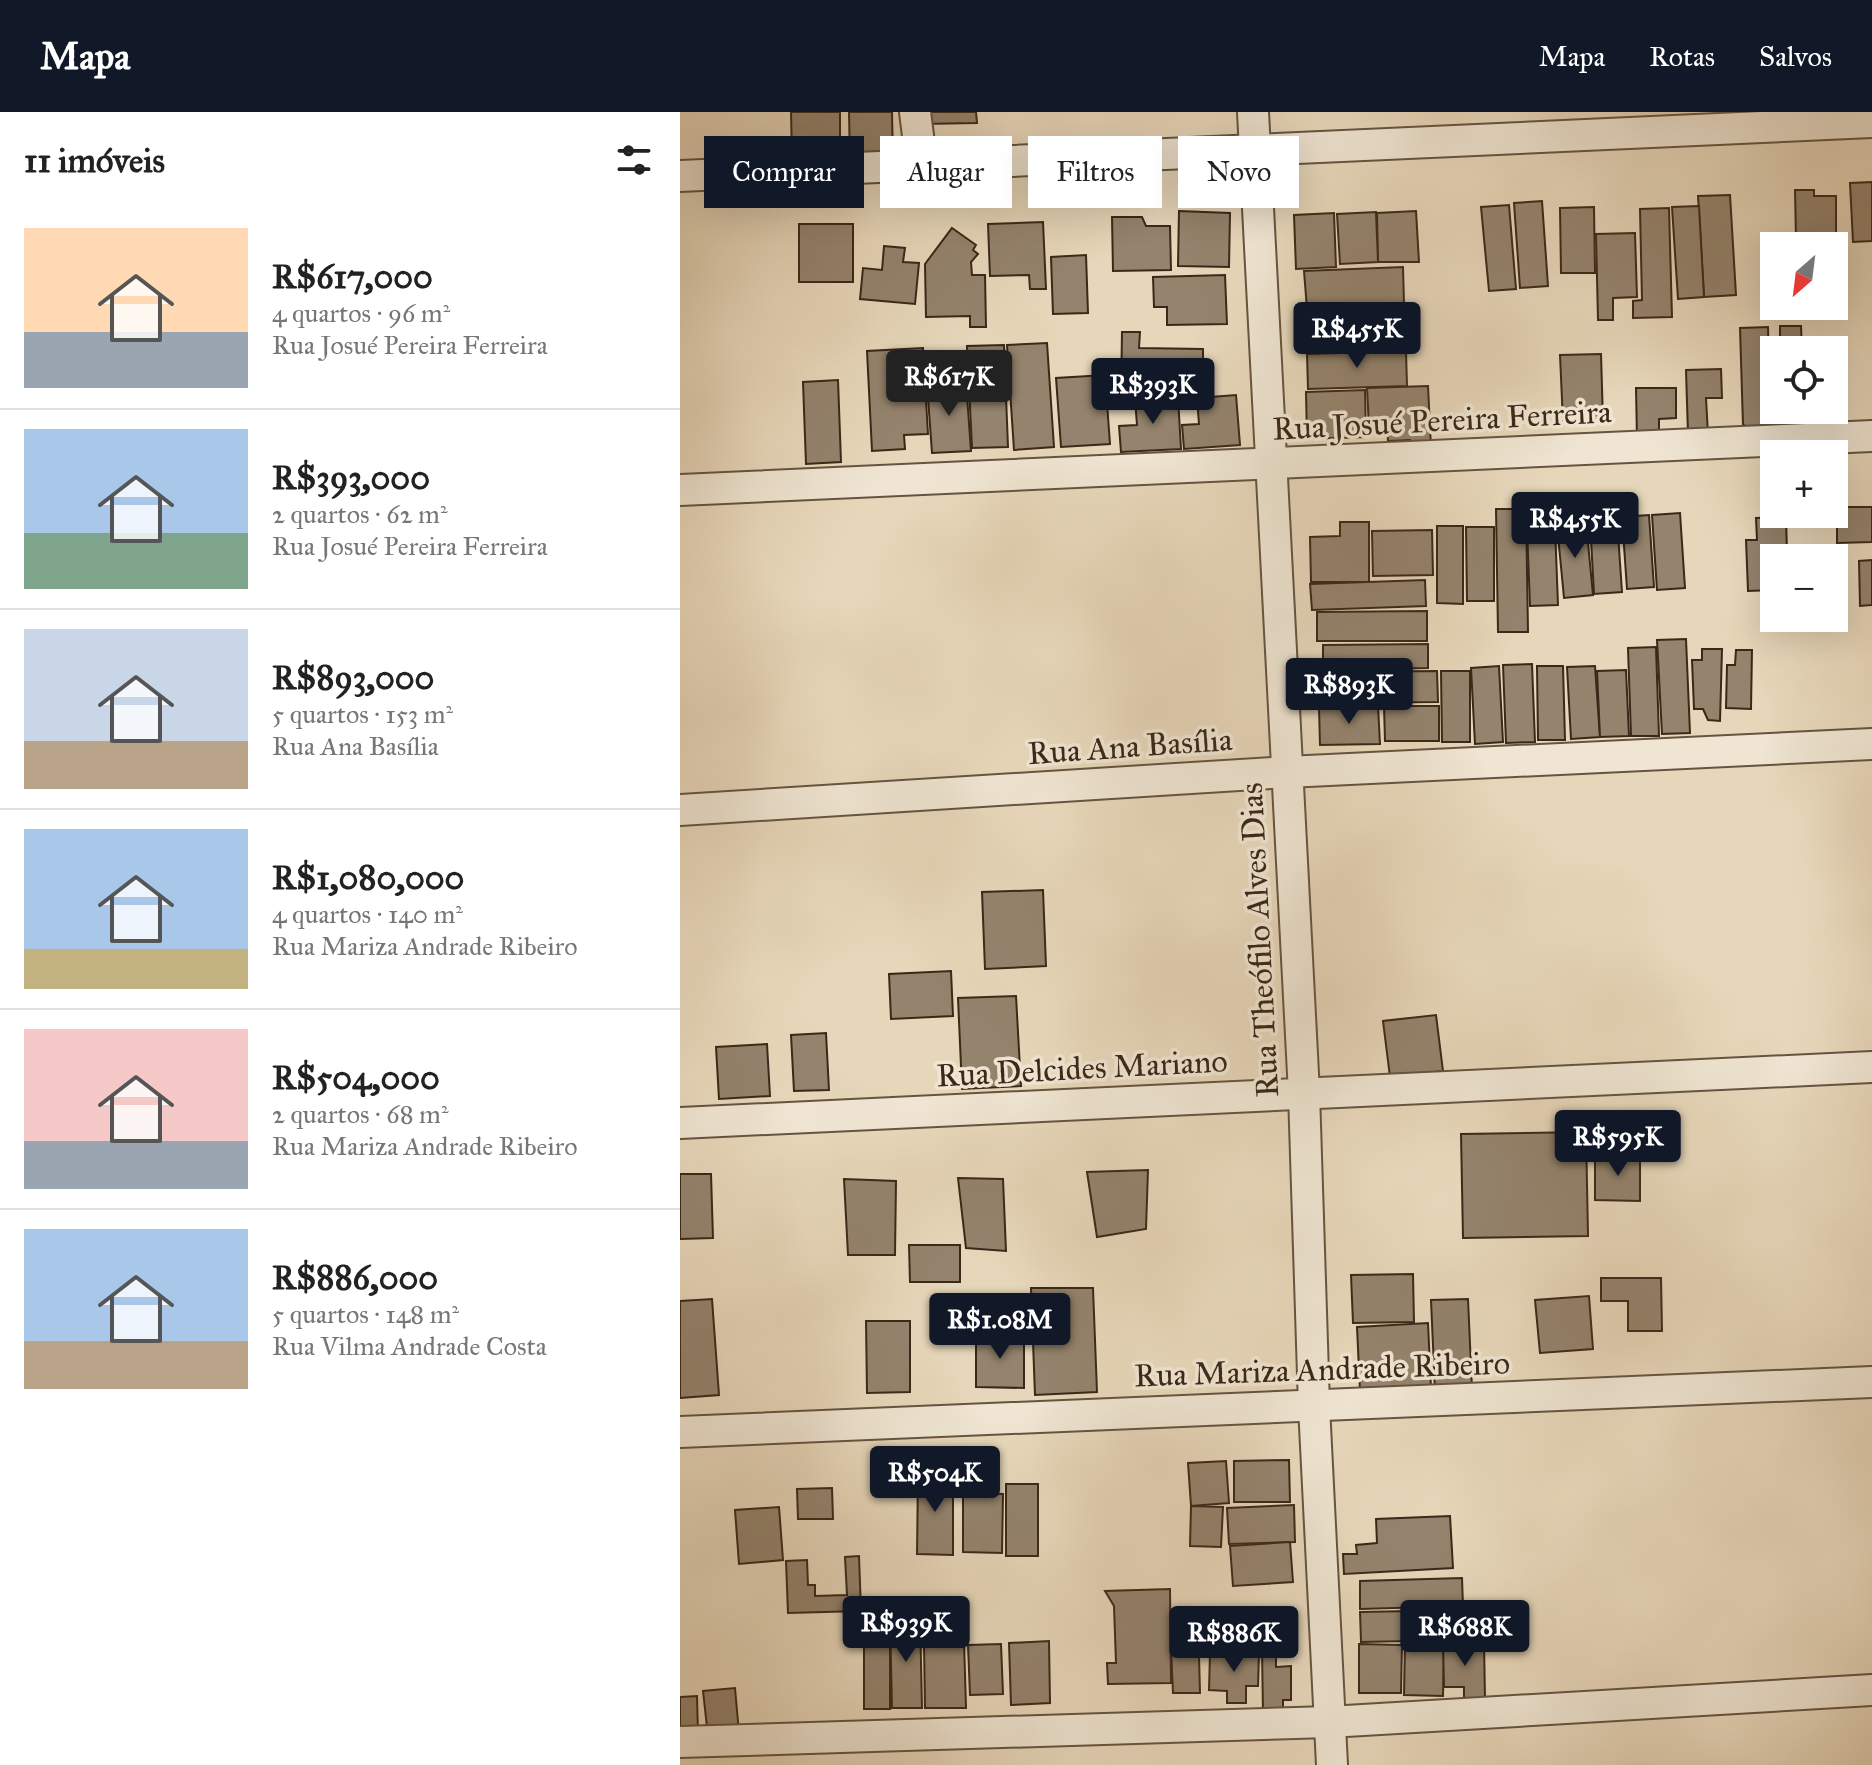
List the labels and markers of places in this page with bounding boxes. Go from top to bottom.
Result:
pin: R$455K [1292,302,1422,370]
pin: R$617K [884,350,1014,418]
pin: R$393K [1088,358,1218,426]
pin: R$455K [1510,492,1640,560]
pin: R$893K [1284,658,1414,726]
pin: R$595K [1553,1110,1683,1178]
pin: R$1.08M [926,1293,1074,1361]
pin: R$504K [870,1446,1000,1514]
pin: R$939K [841,1596,971,1664]
pin: R$688K [1400,1600,1530,1668]
pin: R$886K [1169,1606,1299,1674]

